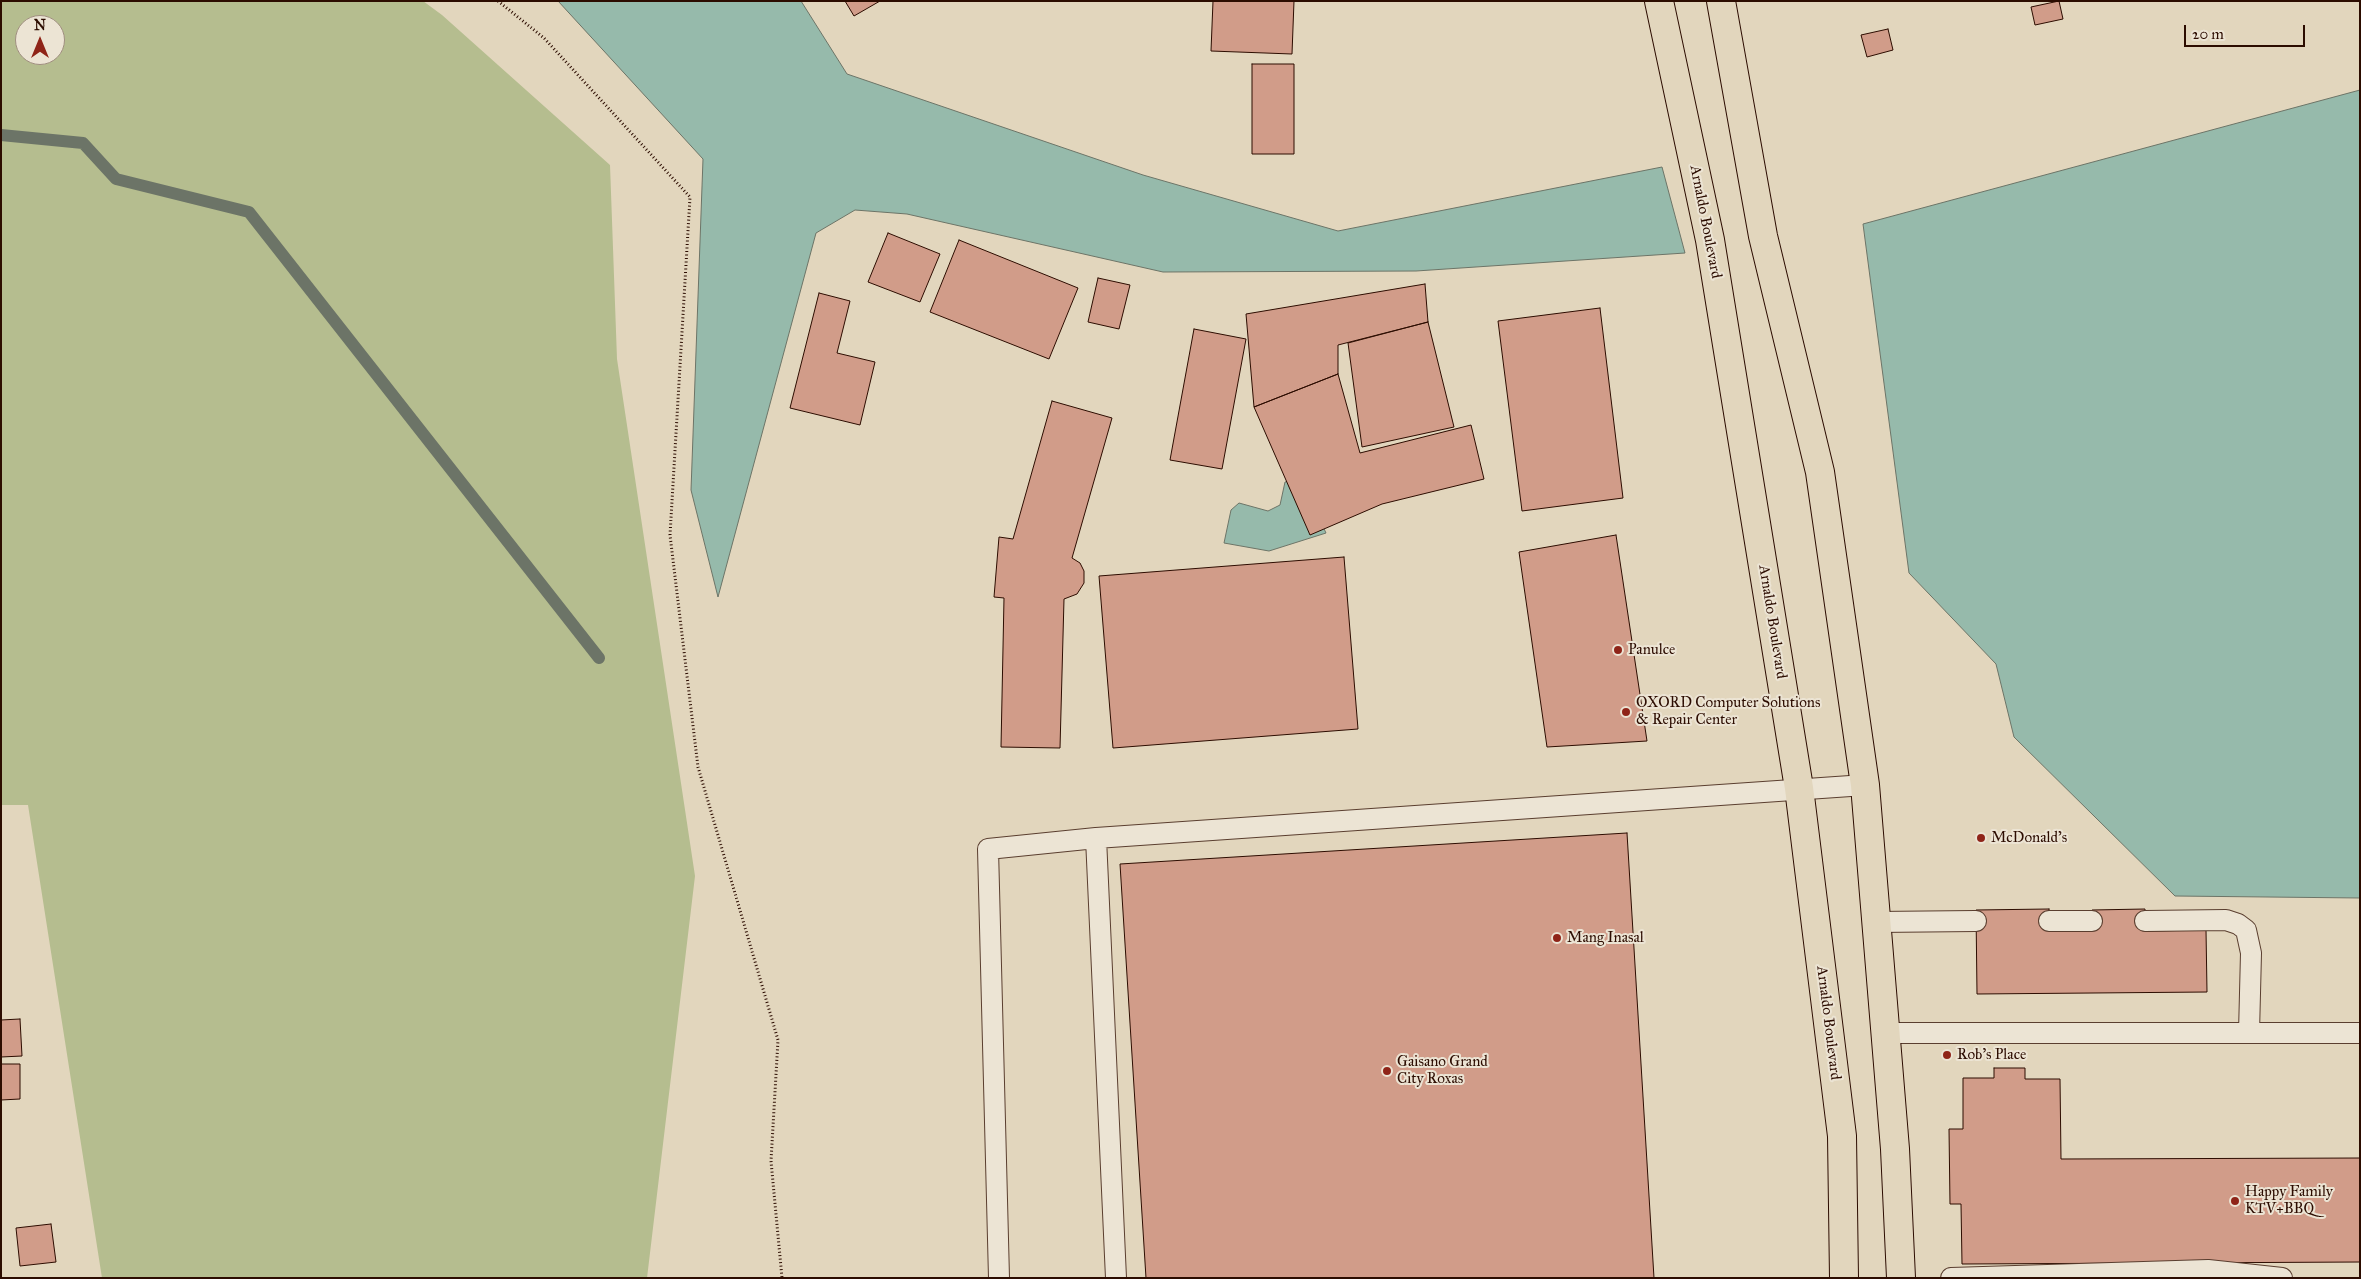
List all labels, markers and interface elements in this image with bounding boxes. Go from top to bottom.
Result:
north arrow [15,15,65,65]
scale bar [2186,15,2307,47]
text: N [34,17,46,34]
text: 20 m [2192,25,2224,43]
street label: Arnaldo Boulevard [1685,164,1725,280]
street label: Arnaldo Boulevard [1754,564,1790,680]
place label: Panulce [1628,641,1675,659]
marker: Panulce [1612,644,1624,656]
place label: OXORD Computer Solutions & Repair Center [1636,694,1820,729]
marker: OXORD Computer Solutions & Repair Center [1620,706,1632,718]
place label: McDonald's [1991,829,2067,847]
marker: McDonald's [1975,832,1987,844]
place label: Mang Inasal [1567,929,1644,947]
marker: Mang Inasal [1551,932,1563,944]
street label: Arnaldo Boulevard [1812,965,1844,1081]
place label: Rob's Place [1957,1046,2026,1064]
marker: Rob's Place [1941,1049,1953,1061]
place label: Gaisano Grand City Roxas [1397,1053,1488,1088]
marker: Gaisano Grand City Roxas [1381,1065,1393,1077]
place label: Happy Family KTV+BBQ [2245,1183,2333,1218]
marker: Happy Family KTV+BBQ [2229,1195,2241,1207]

